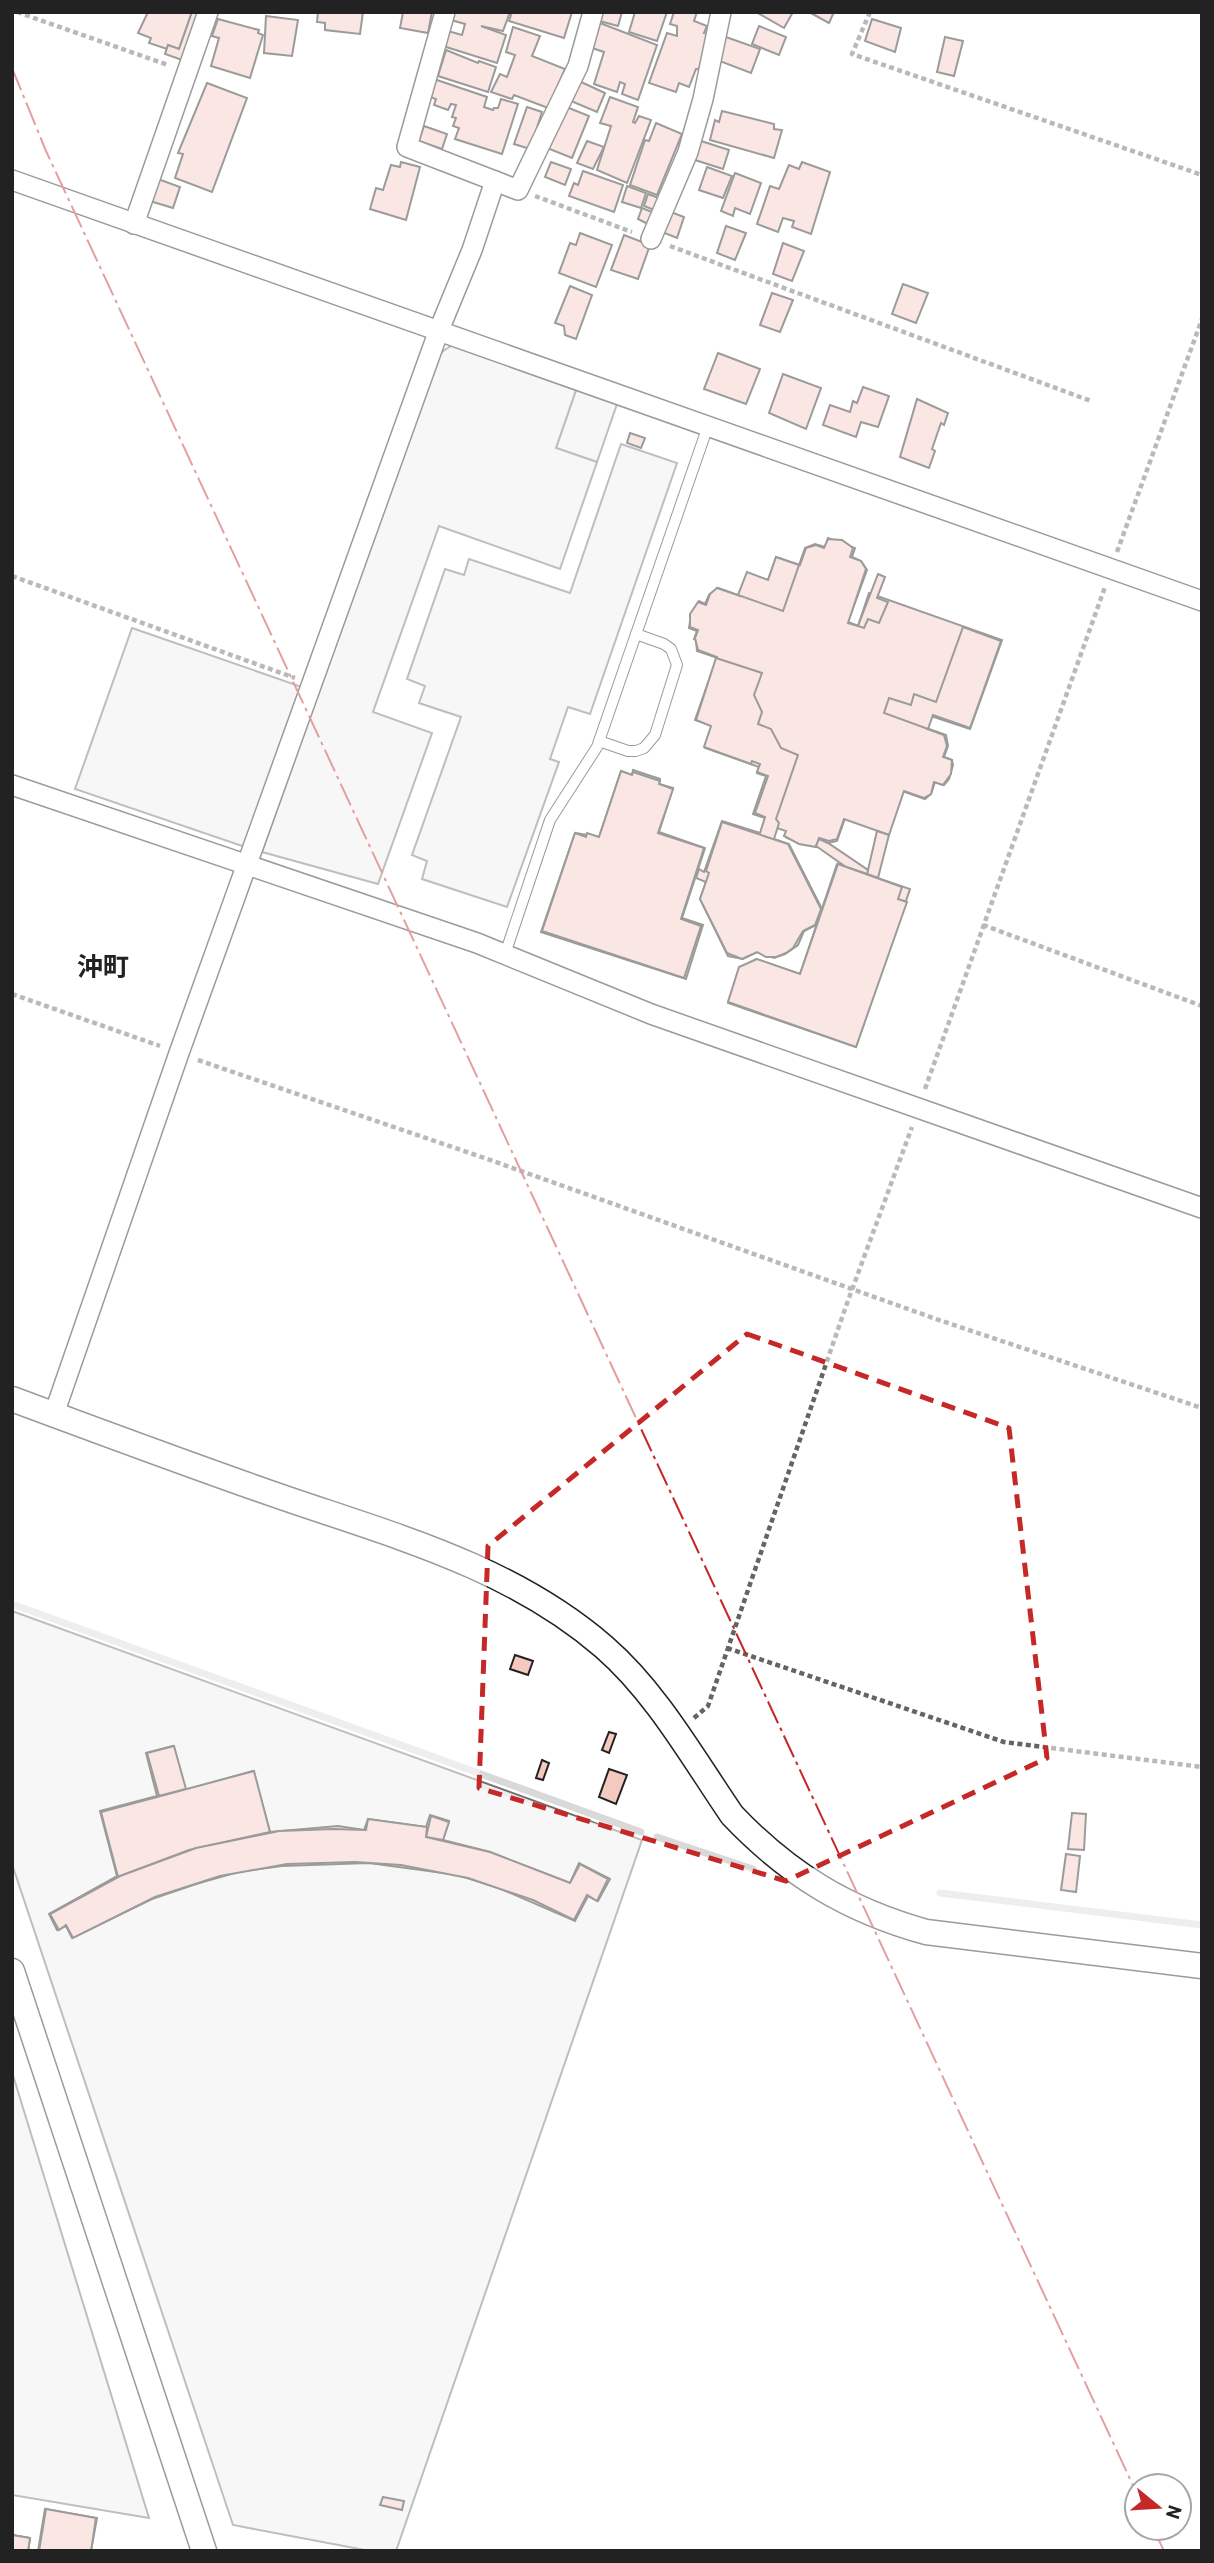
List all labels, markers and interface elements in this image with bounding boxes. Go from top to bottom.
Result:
district label: 沖町 [77,950,129,981]
north arrow [1123,2472,1193,2542]
text: N [1162,2503,1188,2522]

